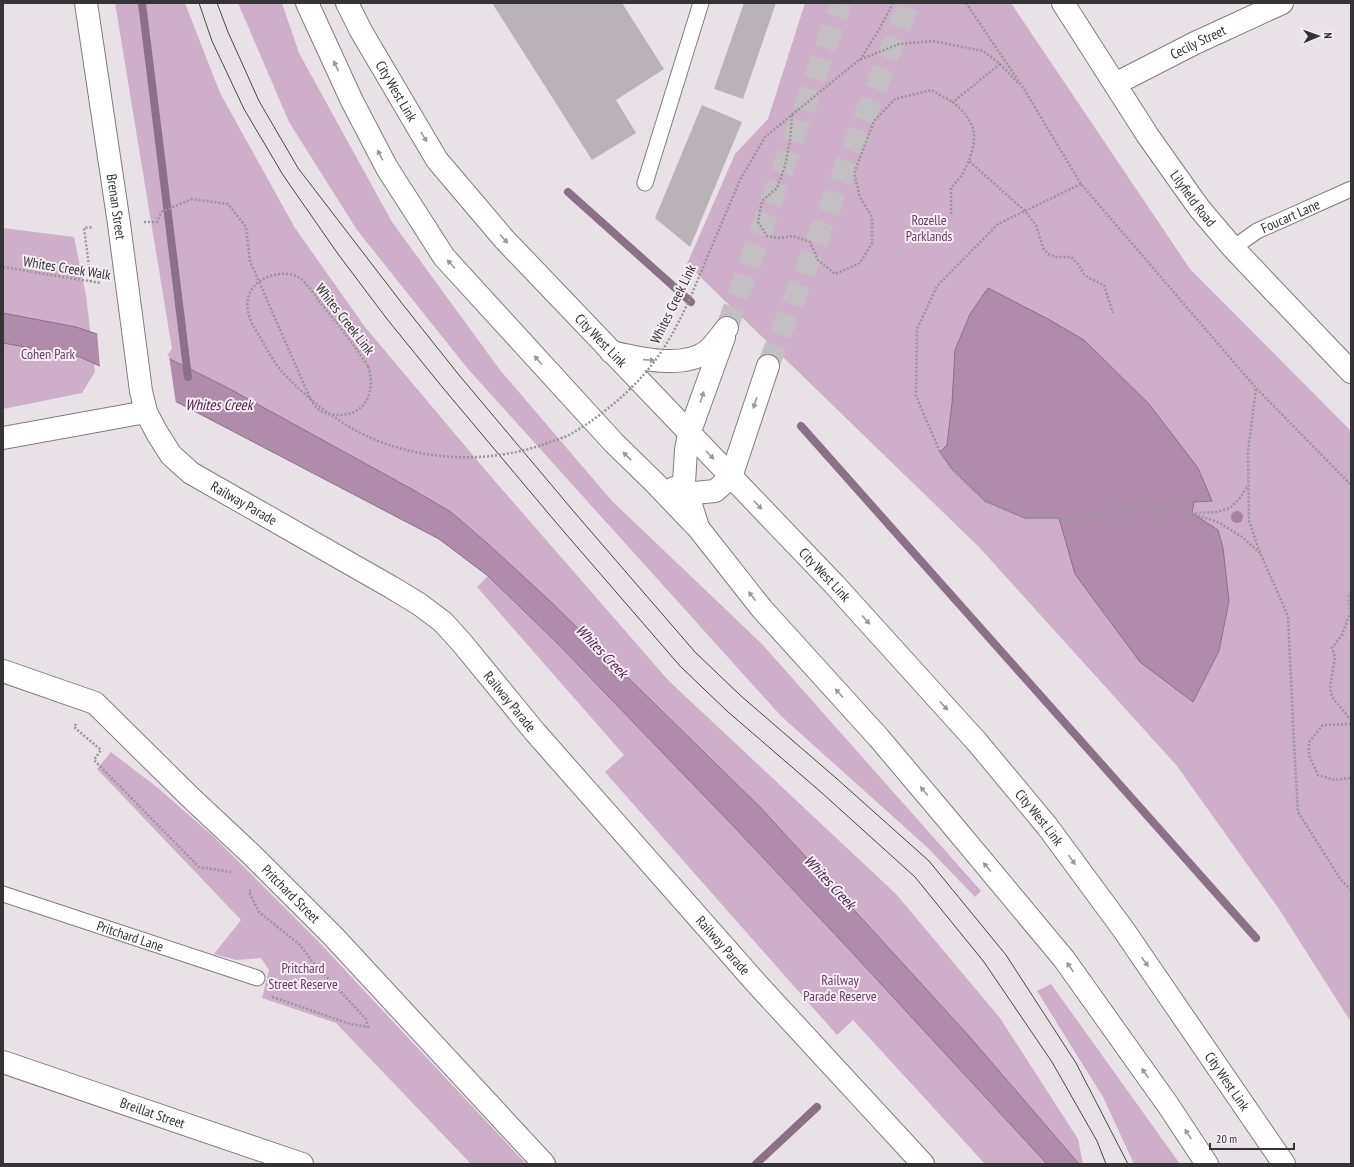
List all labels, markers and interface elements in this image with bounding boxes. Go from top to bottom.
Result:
north arrow [1298,16,1338,56]
street label: Cecily Street [1167,21,1229,63]
text: N [1321,32,1335,39]
street label: City West Link [371,57,422,125]
one-way arrow [333,60,339,72]
one-way arrow [420,131,427,143]
one-way arrow [377,149,384,161]
street label: Lilyfield Road [1166,167,1220,230]
street label: Brenan Street [103,173,130,241]
street label: Foucart Lane [1258,195,1323,237]
park label: Rozelle Parklands [906,211,953,245]
one-way arrow [500,233,509,244]
street label: Whites Creek Walk [22,252,113,284]
one-way arrow [446,259,456,269]
street label: Whites Creek Link [646,261,700,347]
street label: Whites Creek Link [311,280,379,359]
street label: City West Link [571,310,631,371]
park label: Cohen Park [21,345,76,363]
one-way arrow [534,355,543,366]
one-way arrow [643,356,655,363]
one-way arrow [700,391,706,403]
water label: Whites Creek [185,395,255,414]
one-way arrow [752,398,758,410]
one-way arrow [705,450,715,460]
one-way arrow [622,451,632,461]
street label: Railway Parade [208,477,280,529]
one-way arrow [753,500,763,510]
street label: City West Link [795,544,855,606]
one-way arrow [748,591,757,602]
one-way arrow [862,615,871,625]
water label: Whites Creek [572,620,634,683]
street label: Railway Parade [480,667,540,736]
one-way arrow [834,688,843,698]
one-way arrow [940,701,949,711]
street label: City West Link [1011,785,1068,850]
one-way arrow [920,786,929,797]
water label: Whites Creek [800,851,861,915]
one-way arrow [1068,855,1076,865]
street label: Pritchard Street [258,861,324,927]
one-way arrow [983,861,992,872]
street label: Railway Parade [692,912,754,979]
street label: Pritchard Lane [94,917,166,956]
one-way arrow [1141,956,1149,967]
park label: Pritchard Street Reserve [268,959,338,993]
one-way arrow [1066,962,1074,972]
park label: Railway Parade Reserve [803,971,877,1005]
street label: City West Link [1201,1048,1254,1115]
one-way arrow [1141,1068,1149,1078]
street label: Breillat Street [118,1094,187,1132]
scale bar [1210,1125,1294,1151]
one-way arrow [1184,1129,1191,1140]
text: 20 m [1216,1131,1237,1146]

